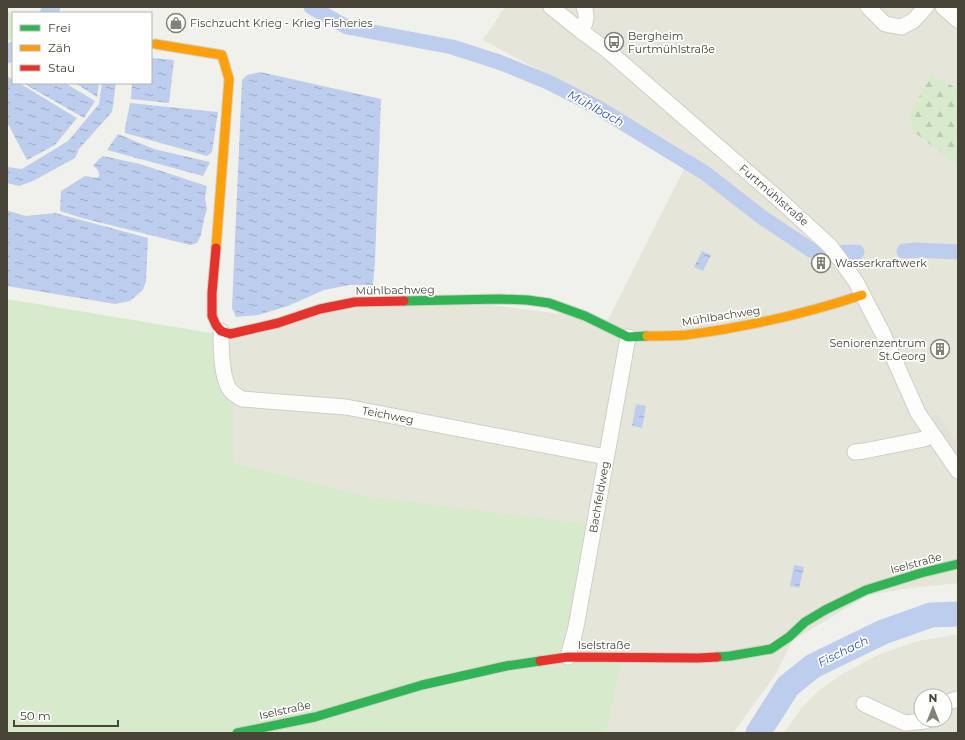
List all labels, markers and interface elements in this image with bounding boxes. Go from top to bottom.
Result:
legend [12,12,152,84]
shop icon: Fischzucht Krieg - Krieg Fisheries [165,12,187,34]
place label: Fischzucht Krieg - Krieg Fisheries [190,16,373,30]
text: Frei [48,20,71,35]
place label: Bergheim Furtmühlstraße [628,29,715,56]
bus stop icon: Bergheim Furtmühlstraße [603,31,625,53]
text: Zäh [48,40,71,55]
text: Stau [48,60,75,75]
water label: Mühlbach [565,86,627,130]
street label: Furtmühlstraße [737,161,812,229]
building icon: Wasserkraftwerk [810,252,832,274]
place label: Wasserkraftwerk [835,256,927,270]
street label: Mühlbachweg [355,282,435,298]
street label: Mühlbachweg [681,303,761,329]
place label: Seniorenzentrum St.Georg [829,336,926,363]
building icon: Seniorenzentrum St.Georg [929,338,951,360]
street label: Teichweg [361,403,415,427]
street label: Bachfeldweg [586,460,612,534]
street label: Iselstraße [889,549,944,577]
water label: Fischach [815,632,871,670]
street label: Iselstraße [578,638,631,652]
north arrow [913,688,953,728]
text: N [929,691,937,705]
street label: Iselstraße [258,698,313,722]
scale bar [14,702,118,728]
text: 50 m [20,708,51,723]

